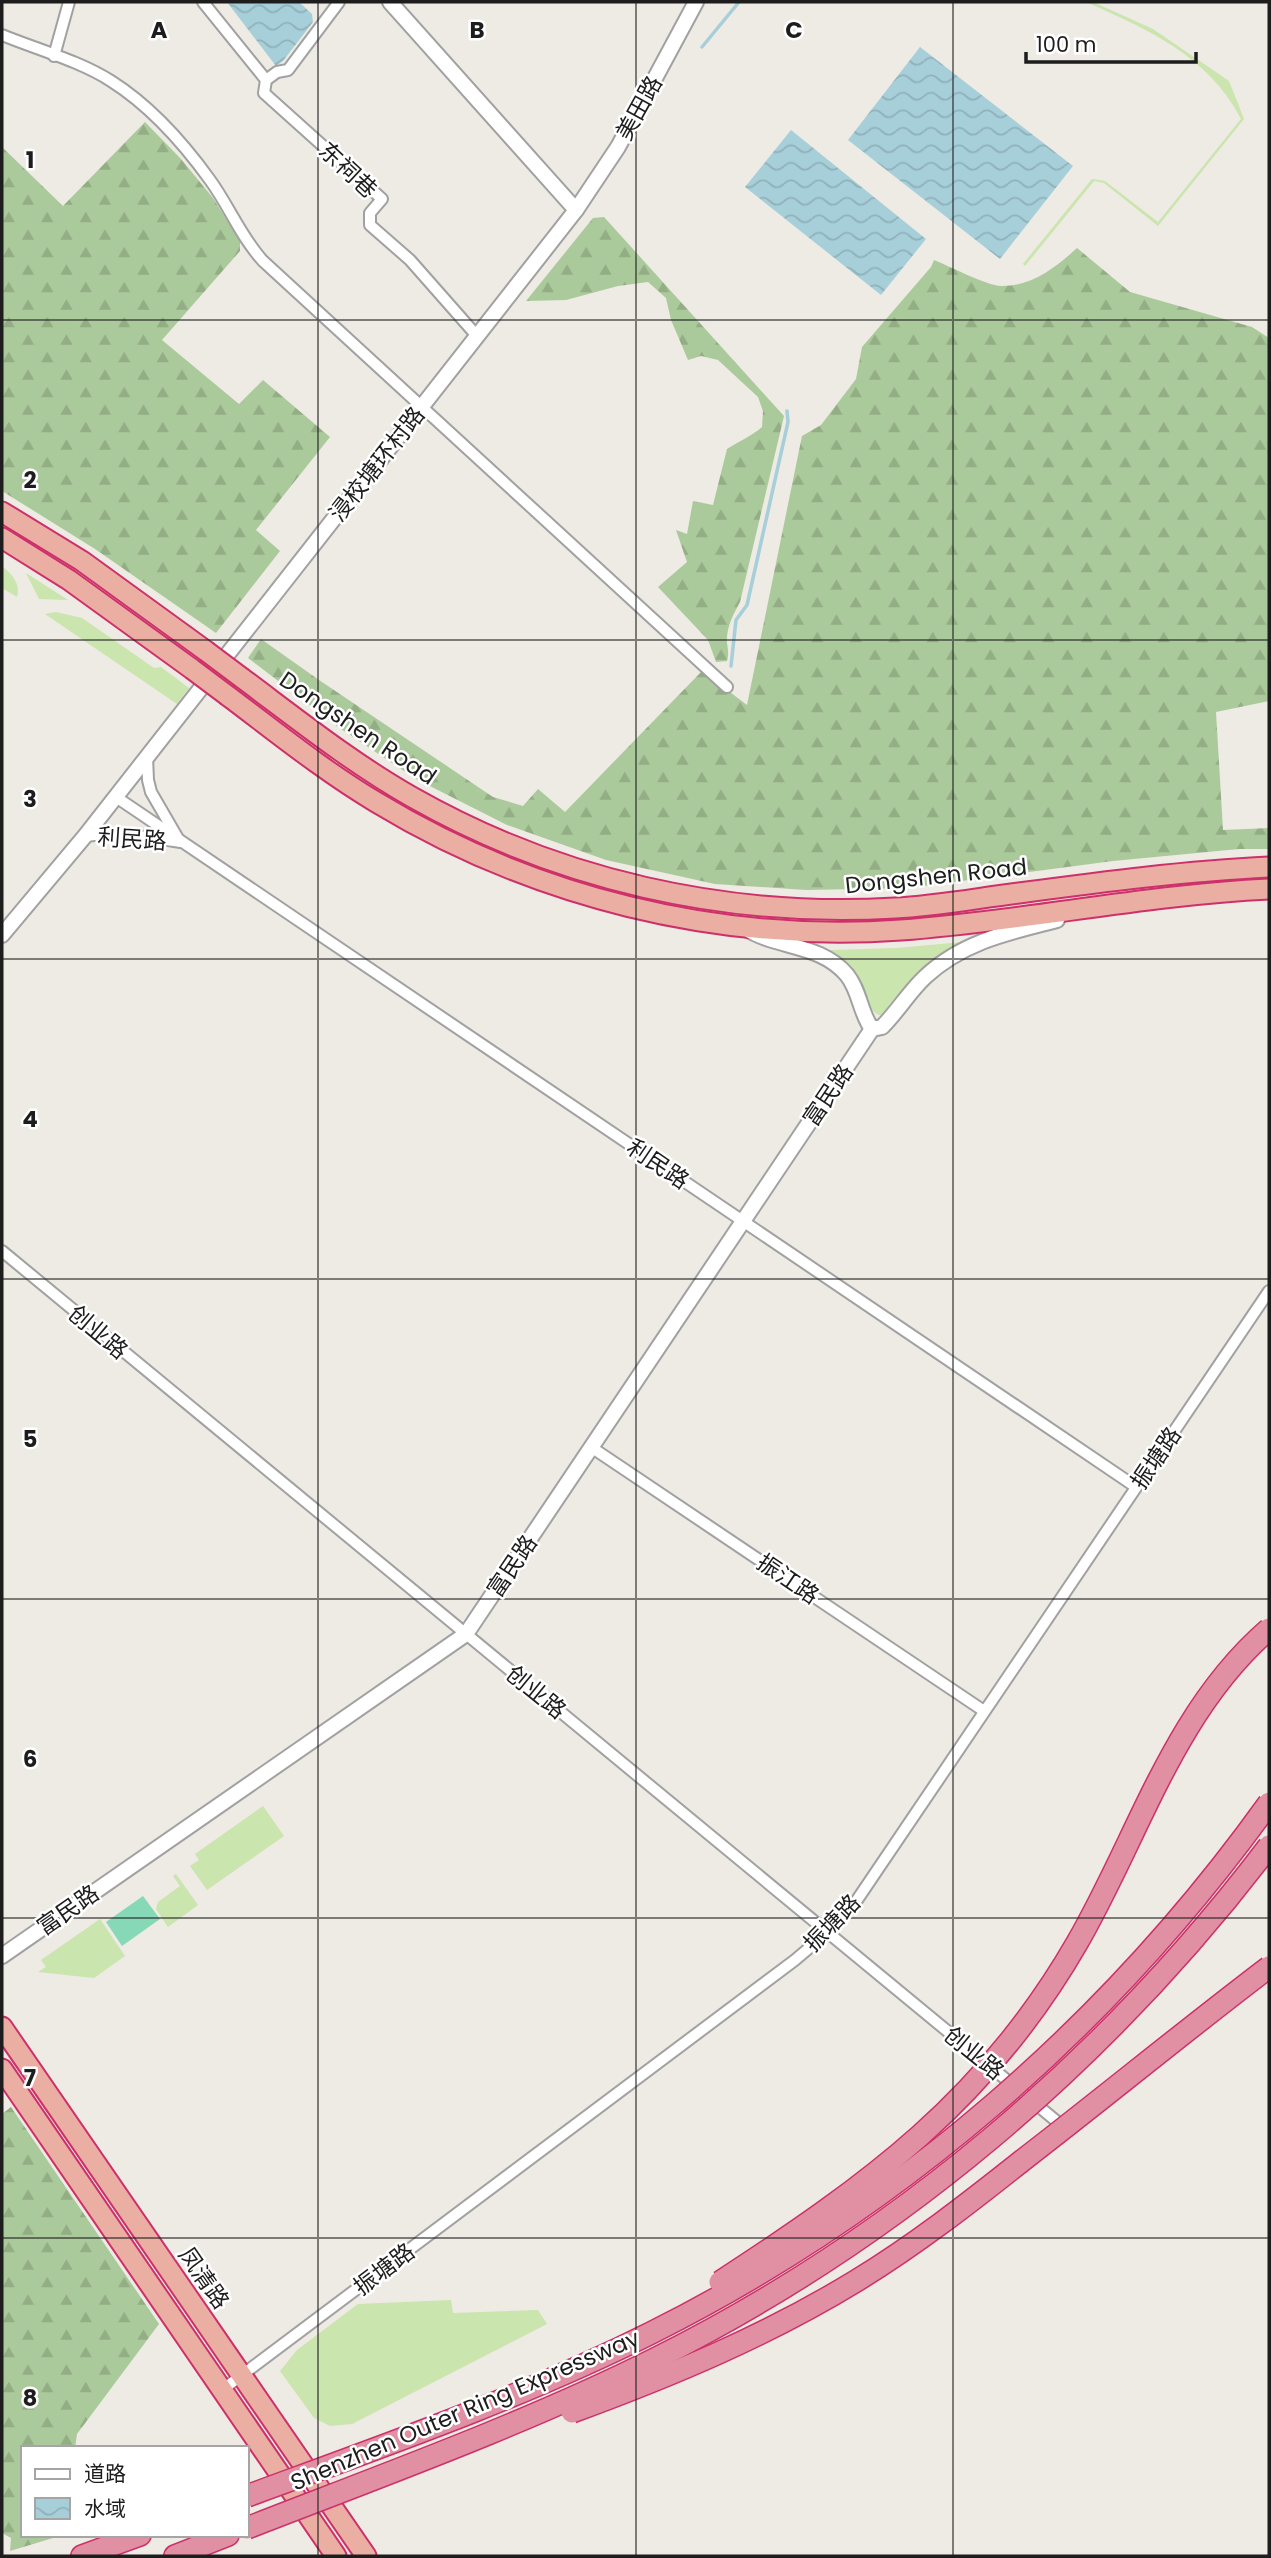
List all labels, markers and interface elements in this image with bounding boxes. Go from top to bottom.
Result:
text: A [151,14,168,46]
text: B [469,14,485,46]
text: C [785,14,803,46]
scale bar [1026,21,1196,65]
text: 100 m [1036,30,1096,59]
street label: 美田路 [608,70,670,146]
street label: 东祠巷 [312,135,384,205]
text: 1 [26,144,34,176]
street label: 浸校塘环村路 [322,400,432,528]
text: 2 [23,464,37,496]
street label: Dongshen Road [273,664,443,792]
text: 3 [23,783,37,815]
street label: 利民路 [96,821,168,857]
street label: Dongshen Road [843,851,1029,901]
street label: 富民路 [795,1057,861,1133]
text: 4 [22,1103,38,1135]
street label: 利民路 [620,1131,696,1197]
street label: 创业路 [61,1298,135,1366]
street label: 振塘路 [1123,1420,1189,1496]
text: 5 [23,1423,37,1455]
street label: 富民路 [479,1528,545,1604]
street label: 振江路 [750,1546,826,1612]
street label: 创业路 [499,1658,573,1726]
text: 6 [23,1743,37,1775]
street label: 富民路 [31,1877,105,1943]
street label: 振塘路 [797,1887,867,1959]
street label: 创业路 [937,2019,1011,2087]
text: 7 [24,2062,36,2094]
street label: 振塘路 [347,2235,421,2303]
street label: 凤清路 [171,2241,237,2315]
street label: Shenzhen Outer Ring Expressway [286,2322,644,2498]
text: 8 [23,2382,37,2414]
legend [21,2446,248,2537]
text: 道路 [84,2459,126,2488]
text: 水域 [84,2494,126,2523]

